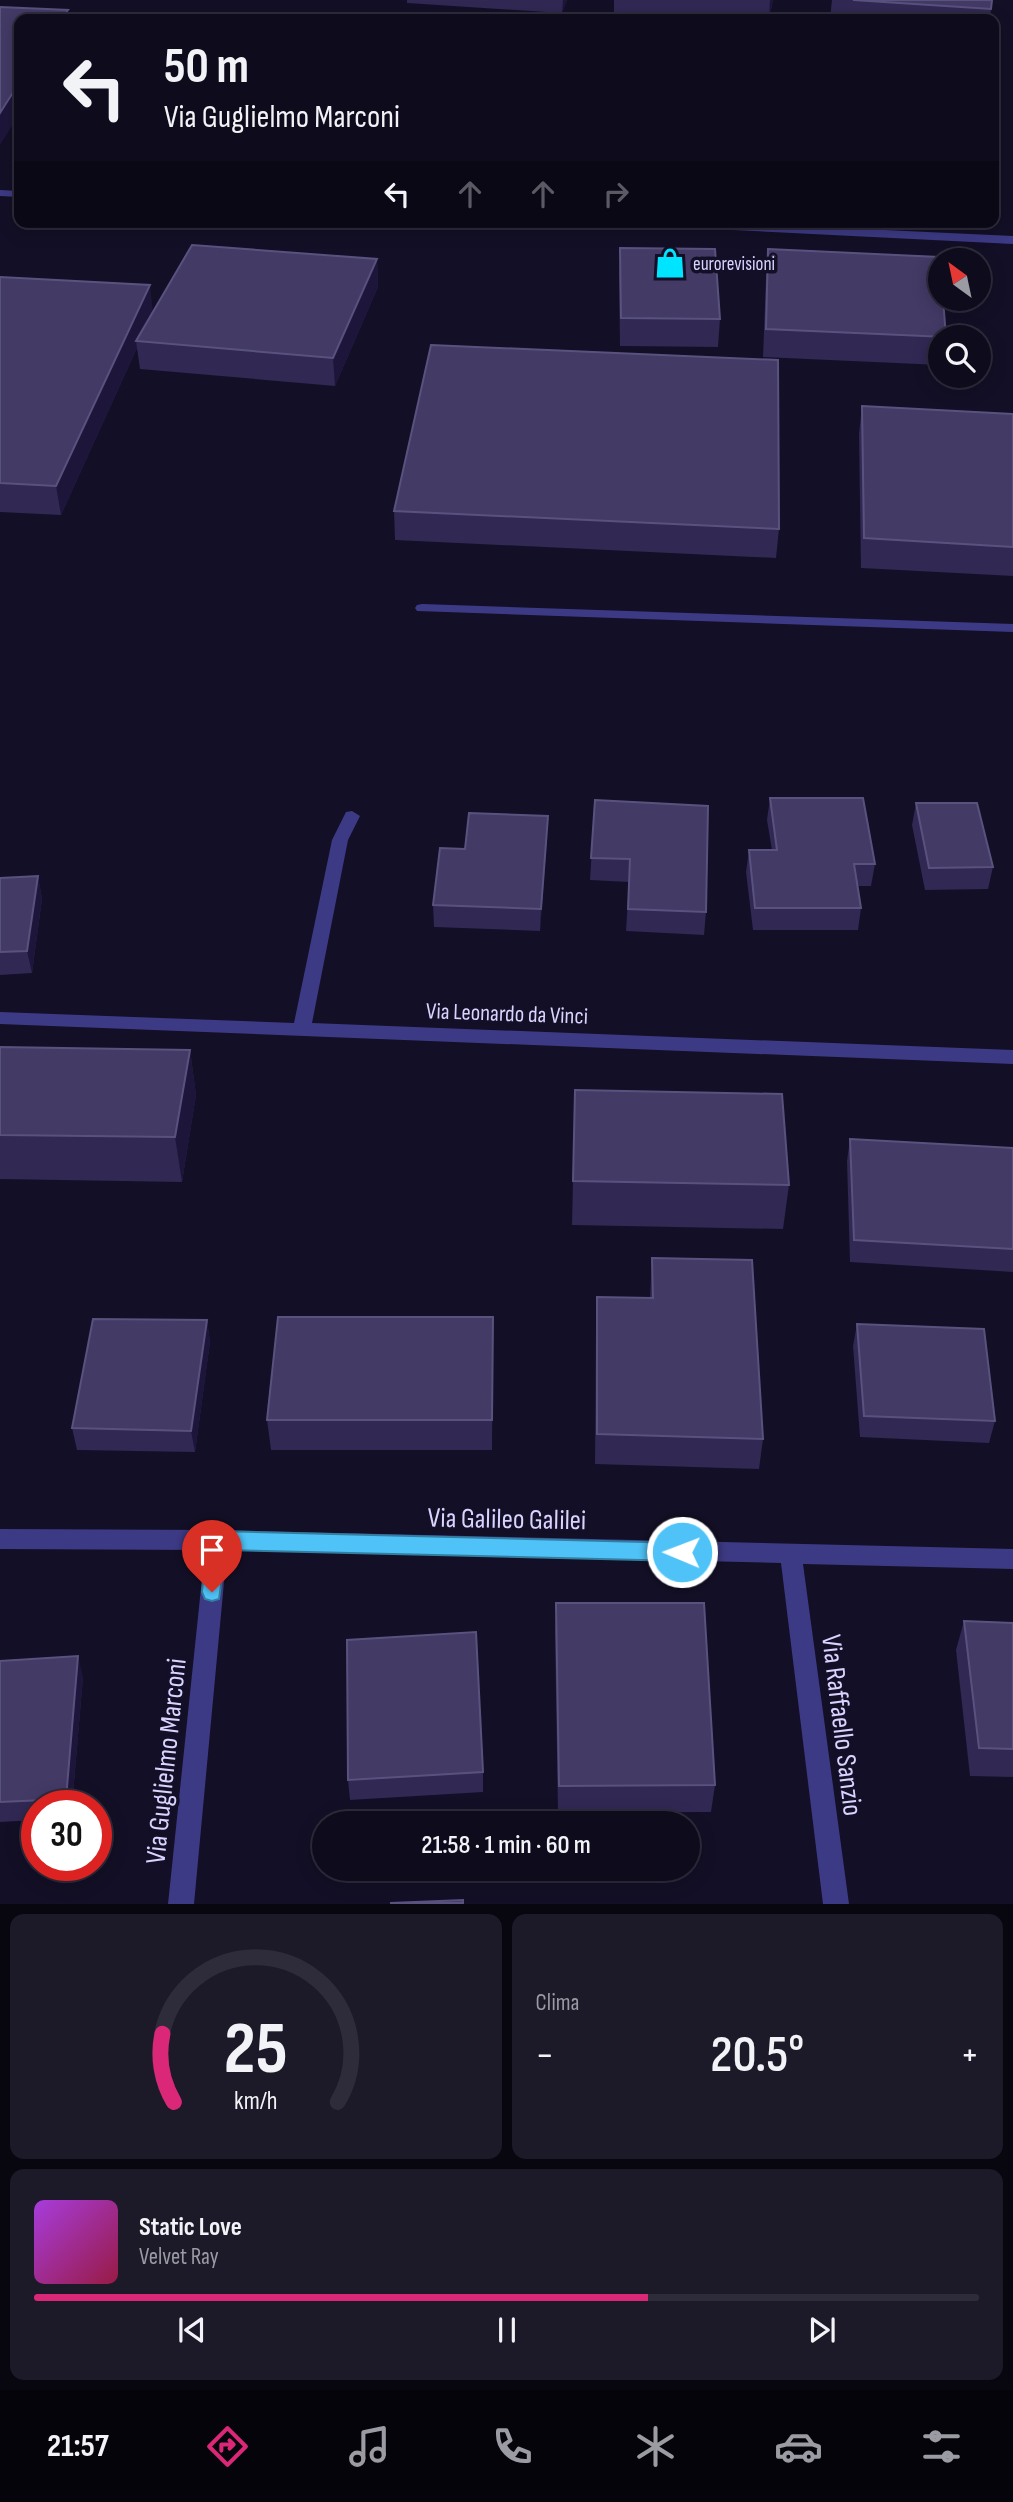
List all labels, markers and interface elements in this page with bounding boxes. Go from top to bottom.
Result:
text: 50 m [164,38,249,97]
icon: left [49,42,140,133]
text: Via Guglielmo Marconi [164,98,400,137]
icon: left [378,175,416,213]
icon: ahead [451,175,489,213]
icon: ahead [524,175,562,213]
icon: right [597,175,635,213]
shop icon: eurorevisioni [653,246,687,280]
north arrow [928,248,990,312]
map controls [928,248,991,388]
place label: eurorevisioni [693,253,775,276]
button: search [928,325,991,388]
street label: Via Leonardo da Vinci [426,997,588,1031]
street label: Via Galileo Galilei [427,1502,586,1537]
position arrow [645,1515,719,1589]
pin [182,1520,242,1592]
icon: arrive [193,1531,231,1569]
street label: Via Raffaello Sanzio [814,1633,869,1818]
street label: Via Guglielmo Marconi [139,1657,194,1866]
speed limit sign: 30 [21,1790,112,1881]
text: 21:58 · 1 min · 60 m [421,1830,591,1861]
text: Clima [536,1989,579,2017]
text: 25 [224,2007,288,2095]
text: 20.5° [710,2024,804,2087]
text: − [536,2033,554,2078]
text: + [960,2033,979,2078]
text: km/h [234,2086,277,2117]
text: Static Love [139,2212,242,2243]
text: Velvet Ray [139,2243,219,2271]
icon: previous [173,2311,211,2349]
icon: pause [488,2311,526,2349]
icon: next [803,2311,841,2349]
icon: directions [203,2422,252,2471]
icon: music [345,2422,394,2471]
icon: phone [488,2422,537,2471]
icon: climate [631,2422,680,2471]
icon: car [774,2422,823,2471]
icon: filters [917,2422,966,2471]
text: 21:57 [47,2427,109,2466]

